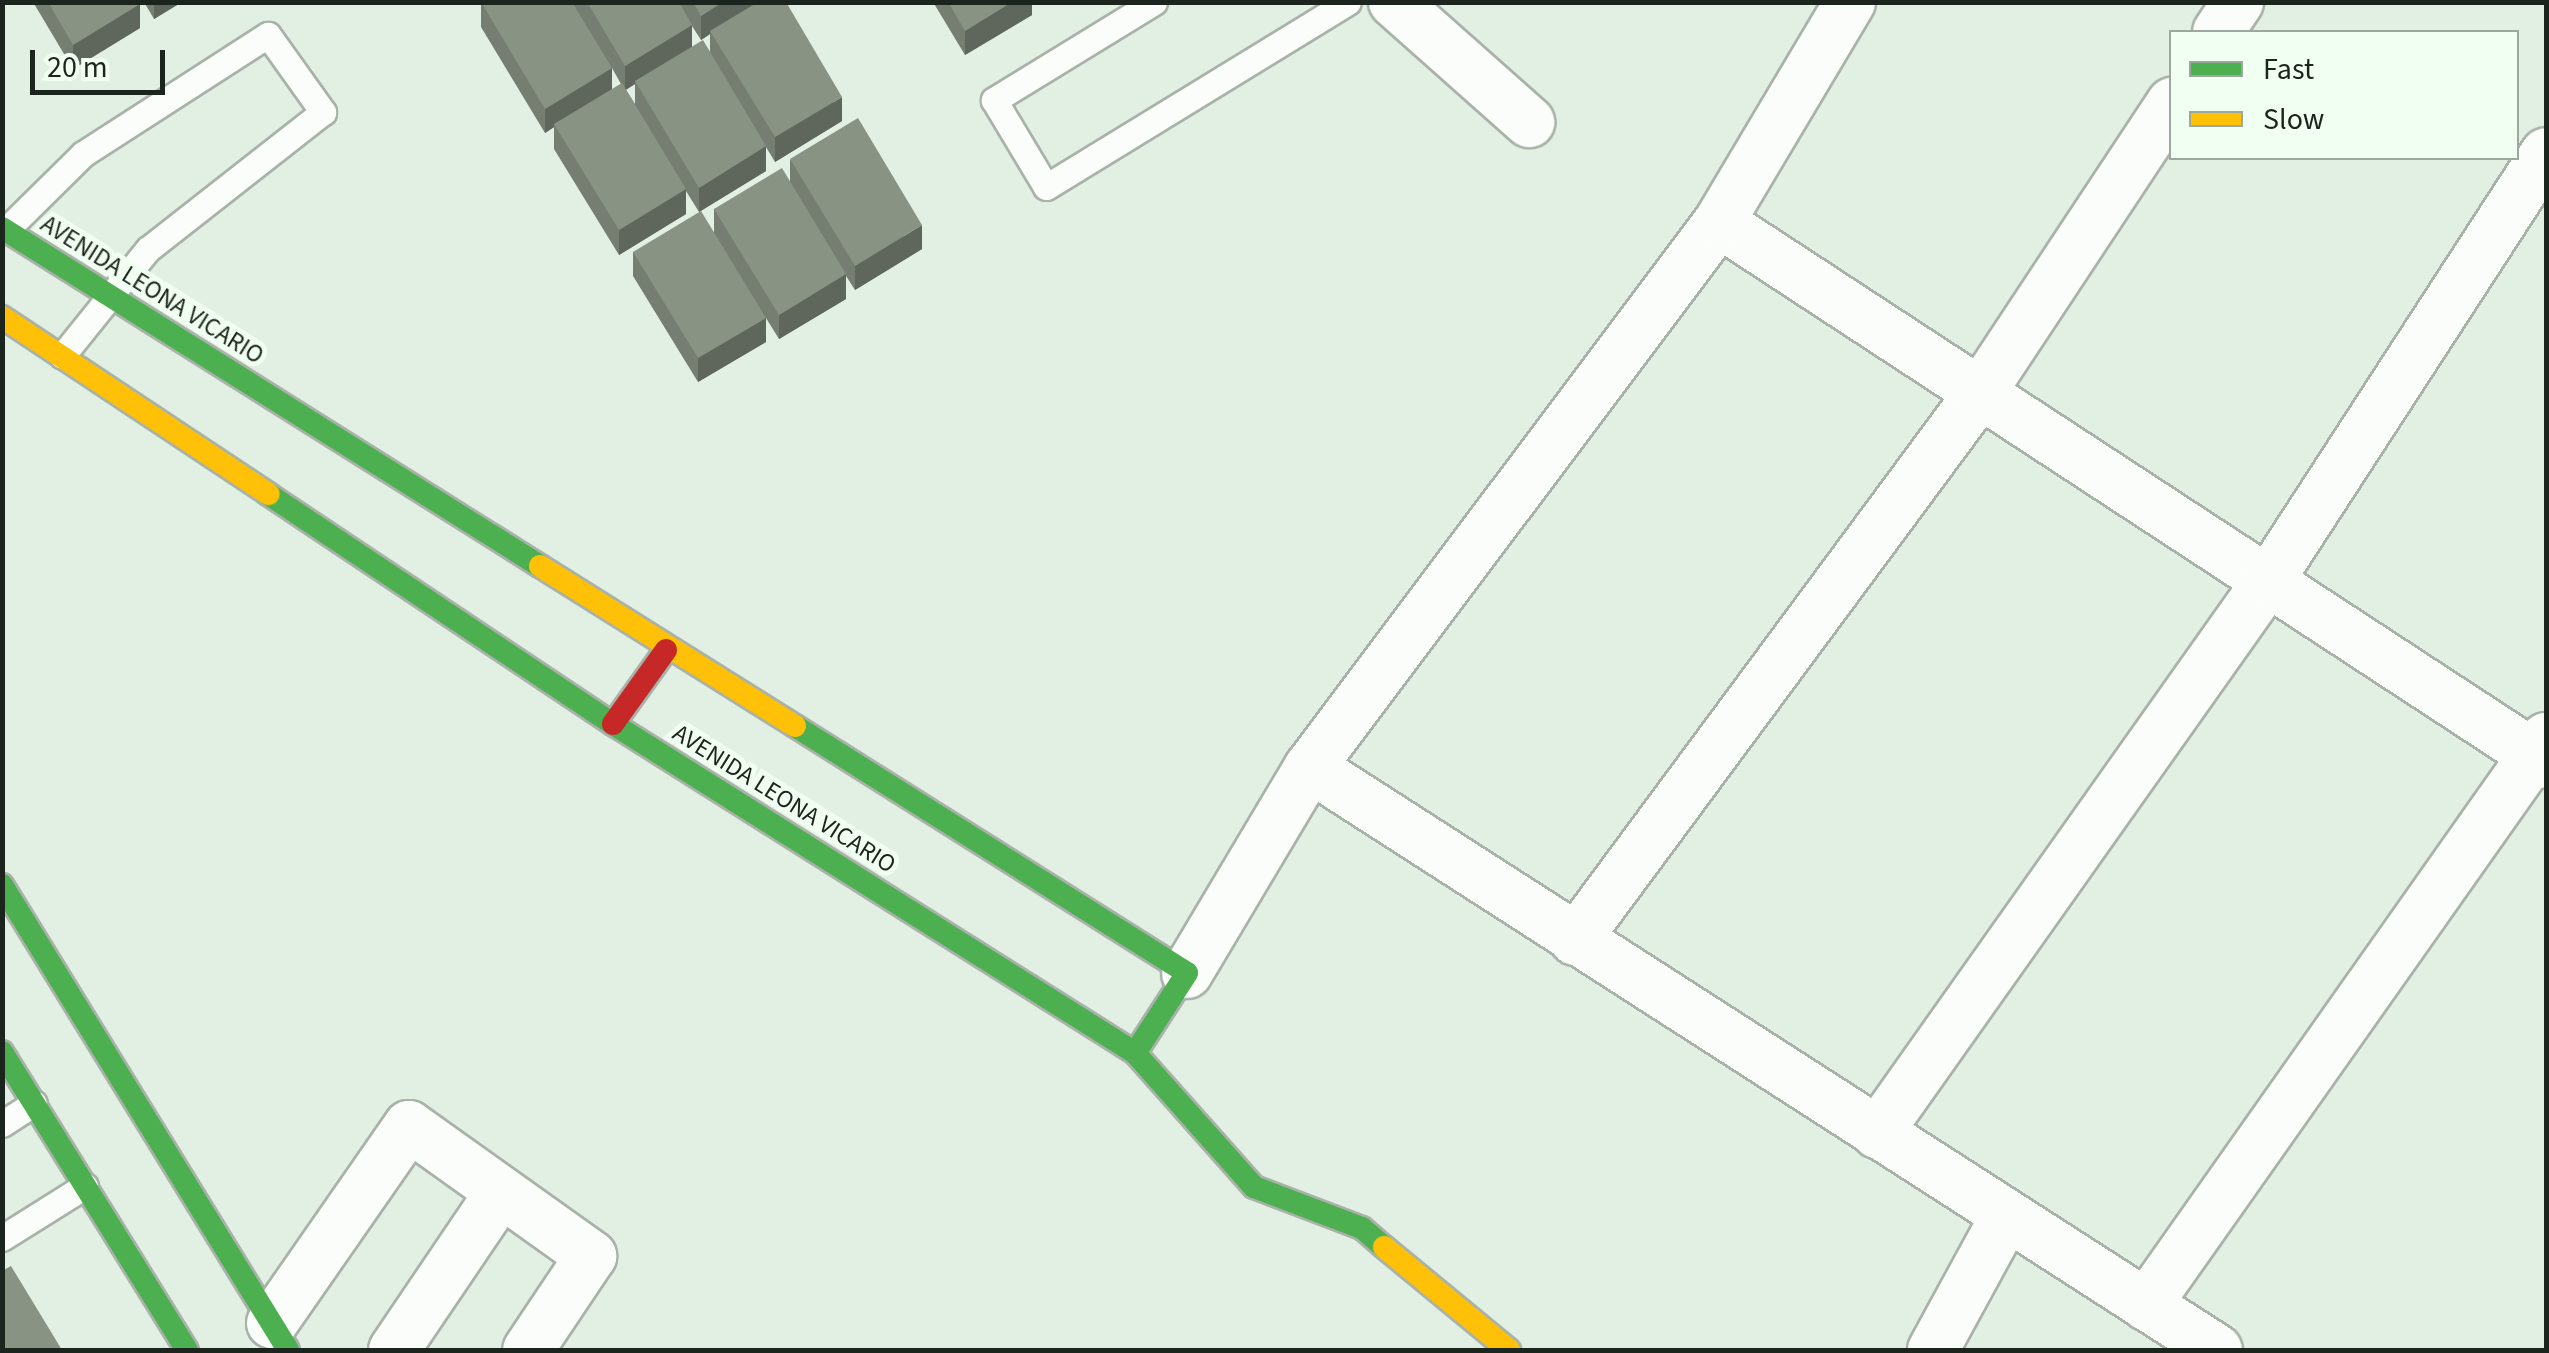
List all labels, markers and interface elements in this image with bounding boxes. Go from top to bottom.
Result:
scale bar [35,30,170,92]
legend [2169,30,2519,160]
text: 20 m [47,46,108,89]
text: Fast [2263,48,2314,91]
text: Slow [2263,98,2324,141]
street label: AVENIDA LEONA VICARIO [35,209,269,371]
street label: AVENIDA LEONA VICARIO [667,718,901,880]

